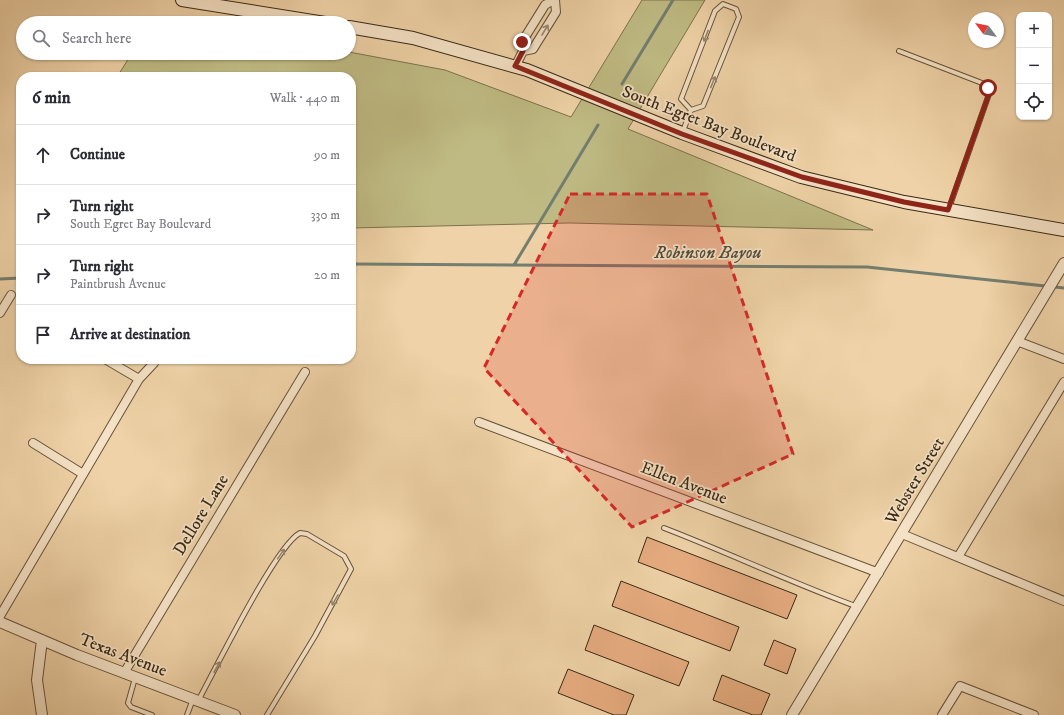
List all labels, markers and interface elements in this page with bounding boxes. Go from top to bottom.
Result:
north arrow [968,12,1004,48]
map controls [1016,12,1052,120]
button: + [1016,12,1052,48]
search box [16,16,356,60]
one-way arrow [541,24,549,36]
icon: search [30,27,52,49]
text: Search here [62,29,131,48]
one-way arrow [701,29,709,41]
route end [513,33,531,51]
button: − [1016,48,1052,84]
one-way arrow [710,76,717,88]
route start [979,79,997,97]
street label: South Egret Bay Boulevard [619,81,800,168]
button: locate [1016,84,1052,120]
text: 6 min [32,87,71,109]
text: Walk · 440 m [270,90,340,106]
icon: ahead [32,144,54,166]
text: Continue [70,145,125,164]
text: 90 m [314,147,340,163]
text: Turn right [70,197,133,216]
icon: right [32,204,54,226]
text: 330 m [311,207,340,223]
text: South Egret Bay Boulevard [70,216,211,232]
water label: Robinson Bayou [653,242,762,264]
text: Turn right [70,257,133,276]
icon: right [32,264,54,286]
text: 20 m [314,267,340,283]
text: Paintbrush Avenue [70,276,166,292]
icon: arrive [32,324,54,346]
text: Arrive at destination [70,325,190,344]
street label: Webster Street [880,433,950,530]
street label: Ellen Avenue [638,456,730,510]
street label: Dellore Lane [168,471,234,559]
one-way arrow [277,548,285,559]
one-way arrow [330,594,338,606]
street label: Texas Avenue [76,628,170,682]
one-way arrow [213,661,221,673]

